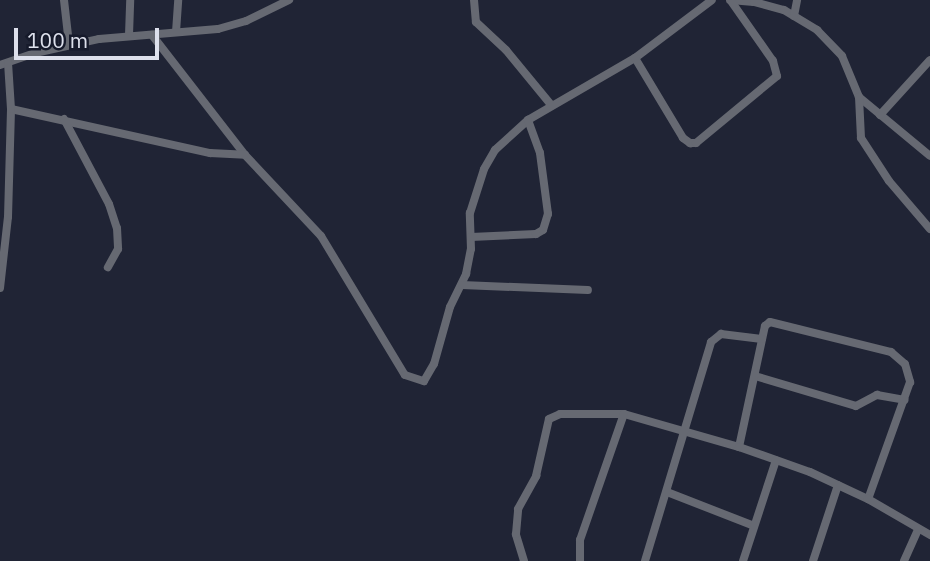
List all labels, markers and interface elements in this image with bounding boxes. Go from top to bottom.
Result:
scale bar [18,14,163,58]
text: 100 m [27,26,88,54]

